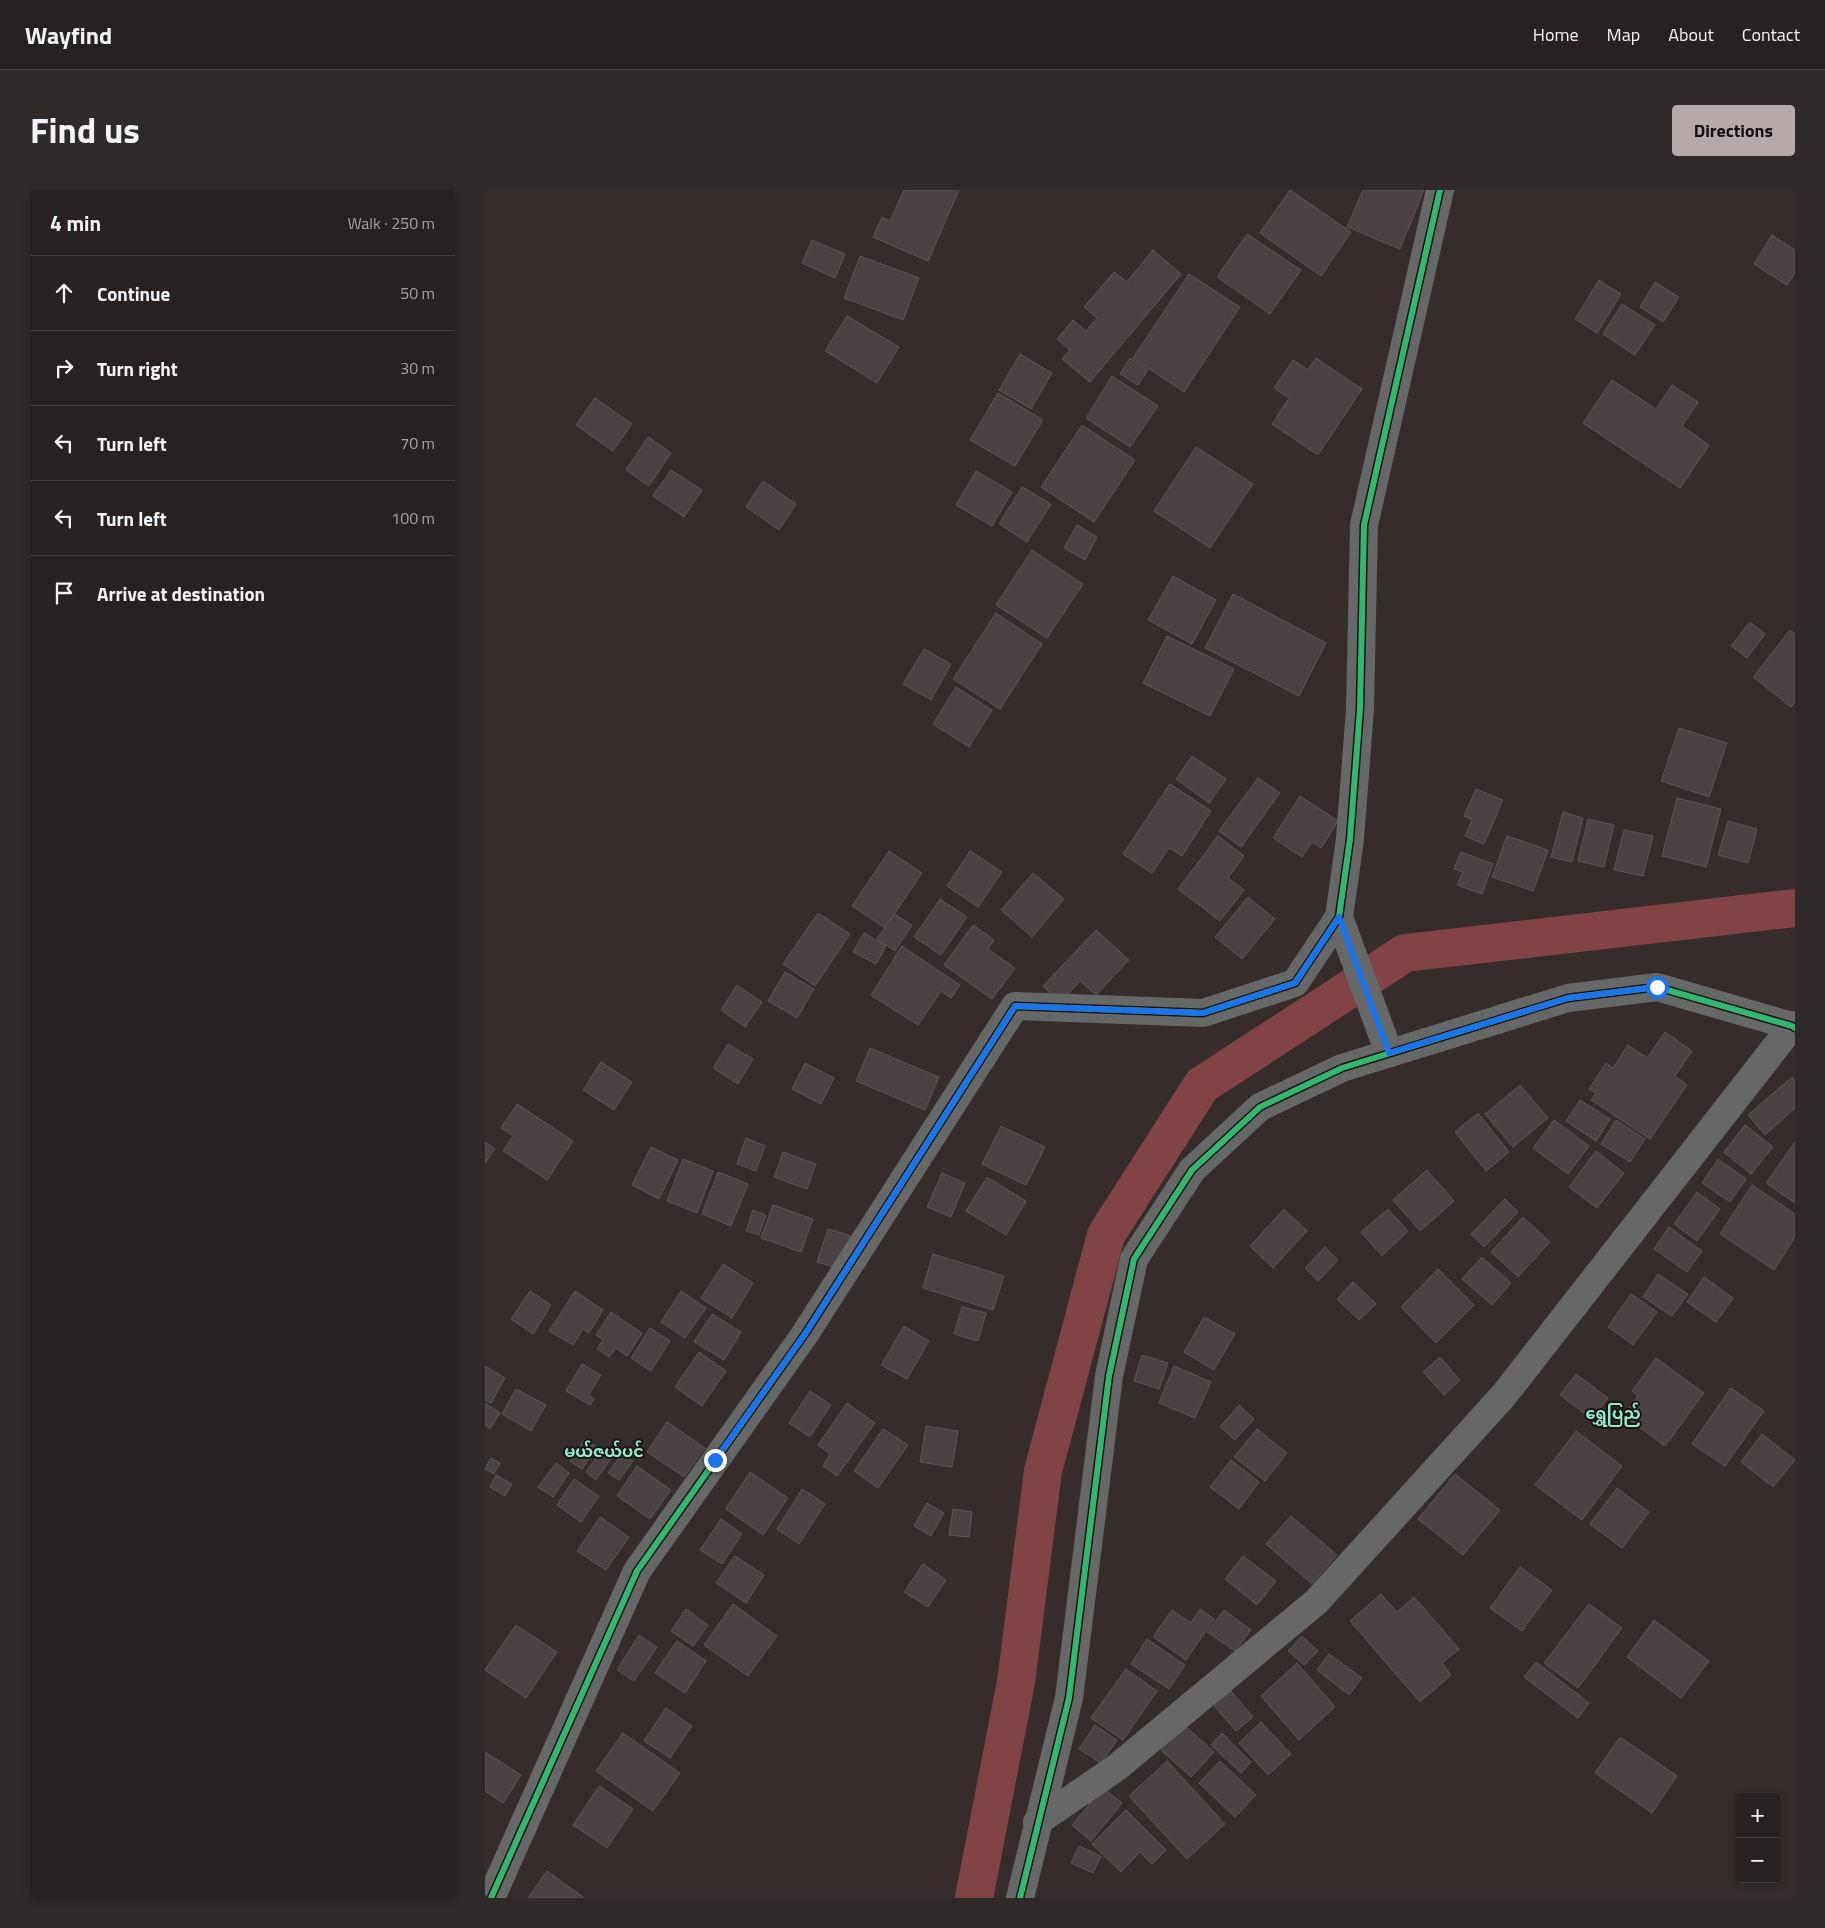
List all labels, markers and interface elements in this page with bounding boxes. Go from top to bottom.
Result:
text: Wayfind [25,17,112,53]
text: Home [1533,21,1579,48]
text: Map [1607,21,1640,48]
text: About [1668,21,1714,48]
text: Contact [1742,21,1800,48]
text: Find us [30,103,140,157]
button: Directions [1672,105,1795,156]
text: 4 min [50,207,101,239]
text: Walk · 250 m [347,211,435,235]
icon: ahead [50,279,78,307]
text: Continue [97,279,170,308]
text: 50 m [400,281,435,305]
icon: right [50,354,78,382]
text: Turn right [97,354,178,383]
text: 30 m [400,356,435,380]
icon: left [50,429,78,457]
text: Turn left [97,429,167,458]
text: 70 m [400,431,435,455]
icon: left [50,504,78,532]
text: Turn left [97,504,167,533]
text: 100 m [391,506,435,530]
icon: arrive [50,579,78,607]
text: Arrive at destination [97,579,265,608]
route start [1646,976,1669,999]
district label: ရွှေပြည် [1585,1401,1641,1427]
district label: မယ်ဇယ်ပင် [564,1439,644,1463]
route end [704,1449,727,1472]
map controls [1735,1793,1780,1883]
button: + [1735,1793,1780,1838]
button: − [1735,1838,1780,1883]

